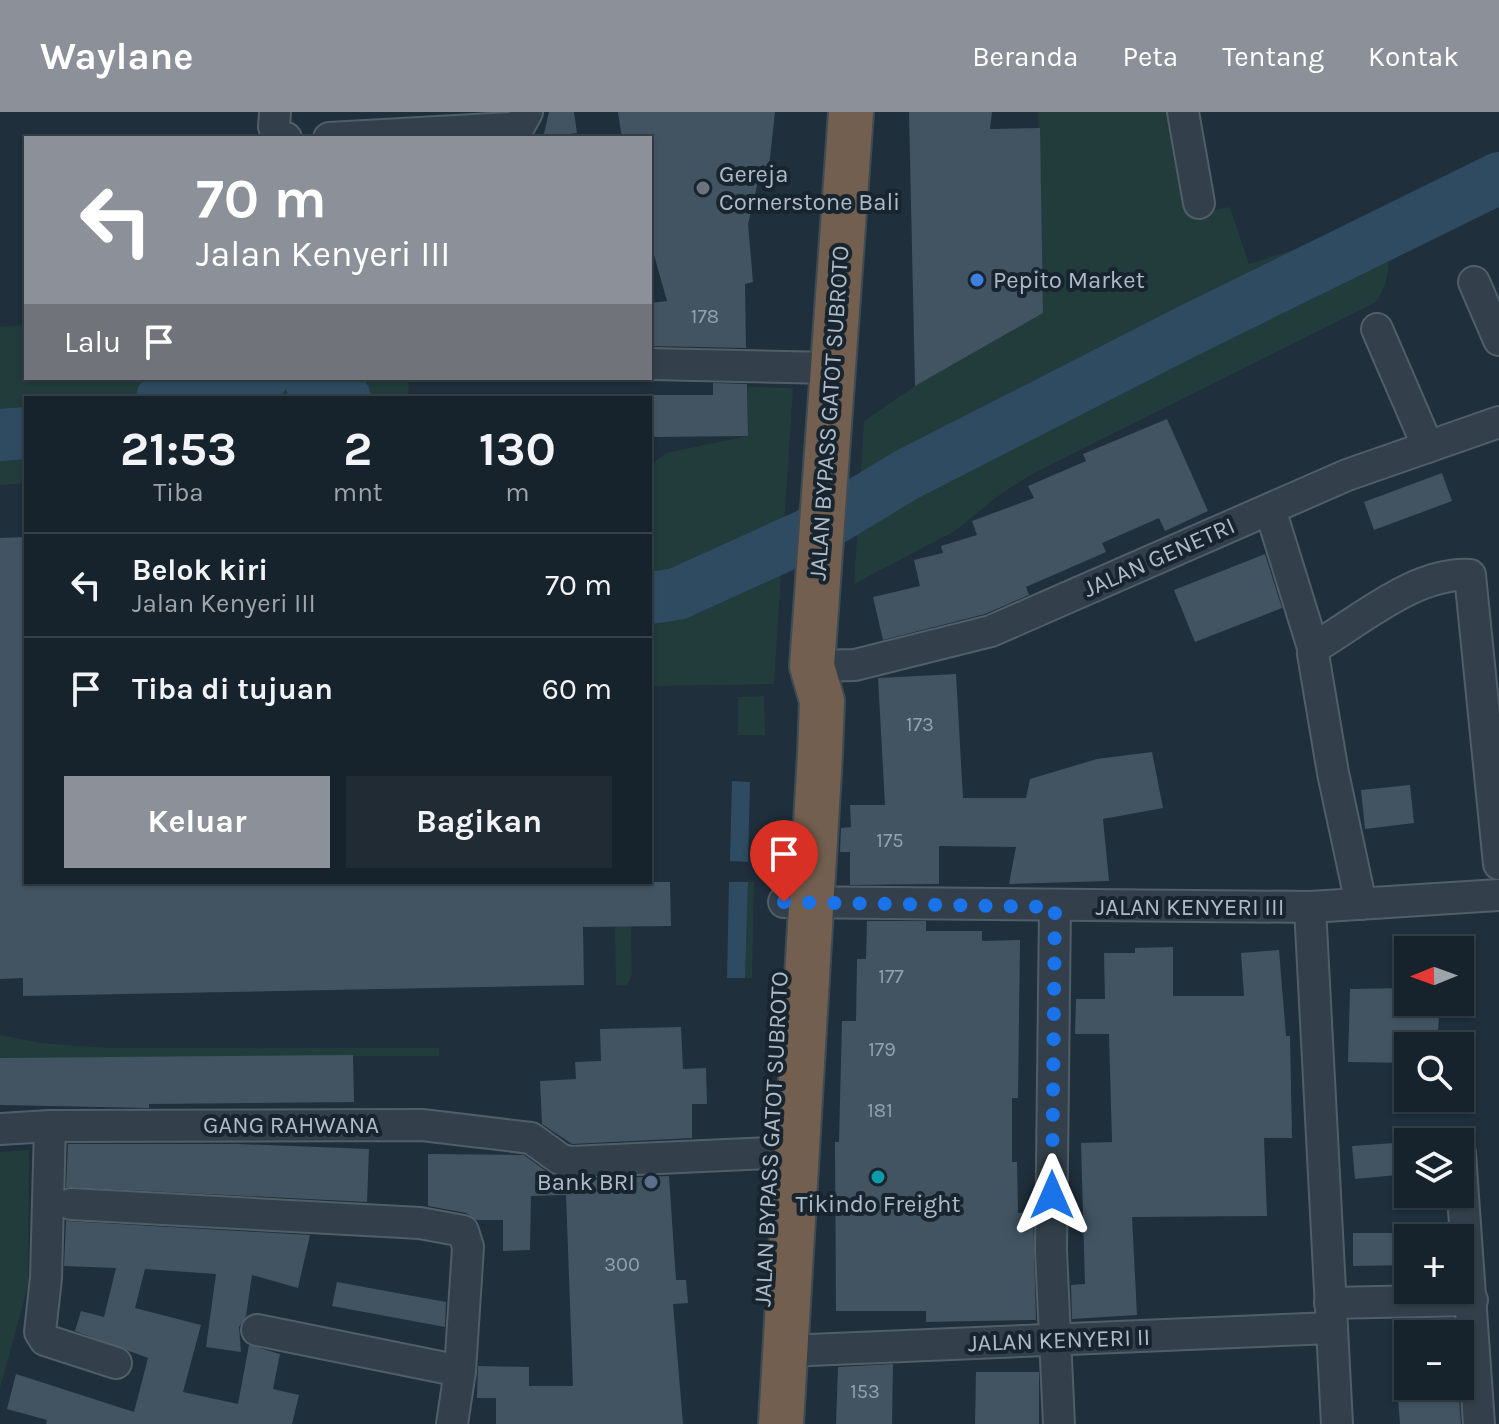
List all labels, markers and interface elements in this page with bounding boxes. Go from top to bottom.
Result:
text: Waylane [40,34,193,79]
text: Beranda [972,40,1078,73]
text: Peta [1122,40,1178,73]
text: Tentang [1222,40,1324,73]
text: Kontak [1368,40,1459,73]
place label: Gereja Cornerstone Bali [719,160,900,216]
text: 70 m [196,166,327,231]
icon: left [64,168,168,272]
marker: Gereja Cornerstone Bali [694,179,712,197]
text: Jalan Kenyeri III [196,233,450,275]
street label: JALAN BYPASS GATOT SUBROTO [803,245,855,581]
place label: Pepito Market [993,266,1145,294]
marker: Pepito Market [968,271,986,289]
house number: 178 [691,305,719,328]
icon: arrive [137,320,181,364]
text: Lalu [64,324,121,360]
text: 21:53 [120,421,237,477]
text: 2 [343,421,372,477]
text: 130 [479,421,556,477]
text: Tiba [153,477,204,508]
text: mnt [333,477,383,508]
text: m [505,477,529,508]
street label: JALAN GENETRI [1079,511,1239,603]
text: Belok kiri [132,552,268,588]
icon: left [64,563,108,607]
text: 70 m [545,567,612,603]
text: Jalan Kenyeri III [132,588,316,619]
icon: arrive [64,667,108,711]
text: Tiba di tujuan [132,671,333,707]
text: 60 m [542,671,612,707]
house number: 173 [906,713,934,736]
button: Keluar [64,776,330,868]
button: Bagikan [346,776,612,868]
pin [750,820,818,902]
house number: 175 [876,829,904,852]
icon: arrive [762,832,806,876]
street label: JALAN KENYERI III [1095,893,1285,921]
north arrow [1394,936,1474,1016]
map controls [1394,936,1474,1400]
house number: 177 [878,965,904,988]
street label: JALAN BYPASS GATOT SUBROTO [748,971,794,1307]
button: search [1394,1032,1474,1112]
house number: 179 [868,1038,896,1061]
house number: 181 [867,1099,893,1122]
street label: GANG RAHWANA [203,1111,379,1139]
button: layers [1394,1128,1474,1208]
position arrow [1010,1153,1094,1237]
place label: Bank BRI [537,1168,635,1196]
marker: Tikindo Freight [869,1168,887,1186]
marker: Bank BRI [642,1173,660,1191]
place label: Tikindo Freight [795,1190,961,1218]
button: + [1394,1224,1474,1304]
house number: 300 [604,1253,640,1276]
button: − [1394,1320,1474,1400]
street label: JALAN KENYERI II [967,1323,1151,1357]
house number: 153 [850,1380,880,1403]

